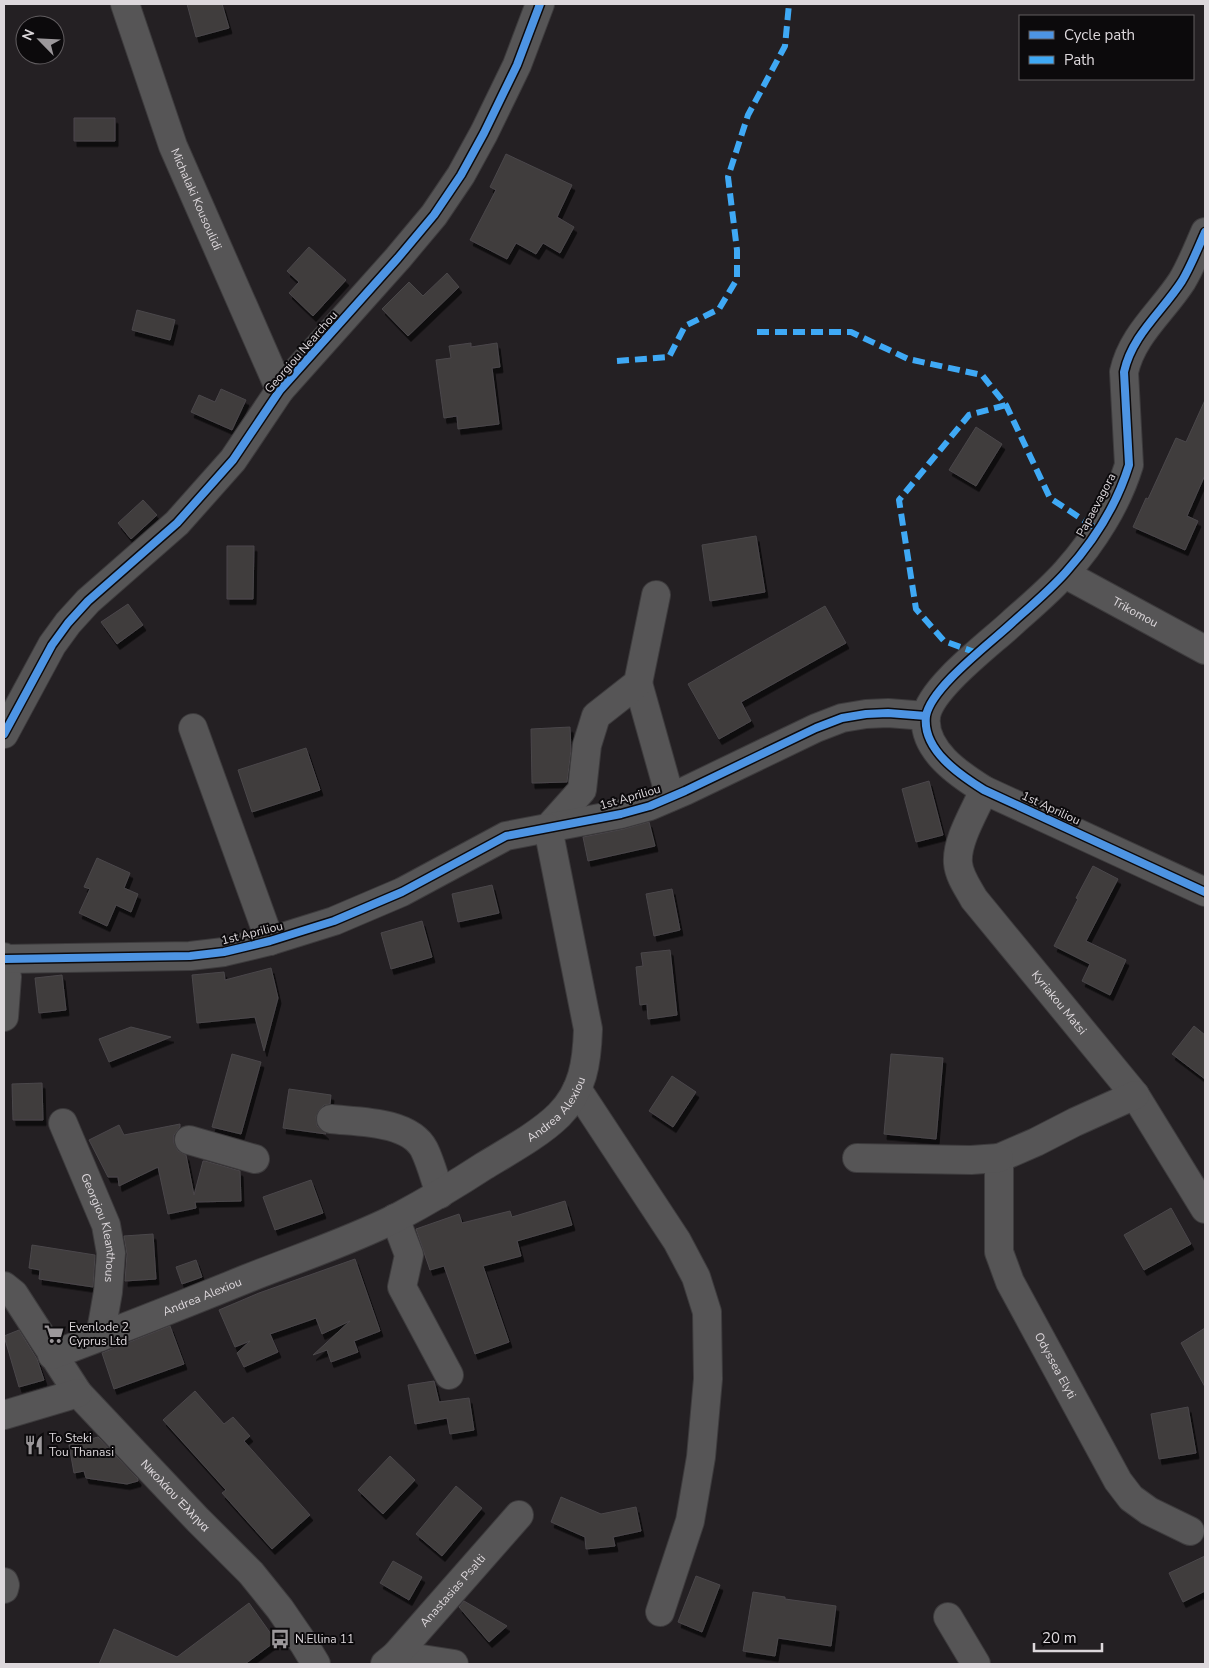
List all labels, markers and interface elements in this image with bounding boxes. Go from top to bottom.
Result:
north arrow [15,15,65,65]
legend [1019,15,1194,80]
text: Cycle path [1064,25,1135,45]
text: N [18,26,39,44]
text: Path [1064,50,1095,70]
street label: Michalaki Kousoulidi [167,146,226,253]
street label: Georgiou Nearchou [261,308,341,396]
street label: Papaevagora [1072,470,1120,540]
street label: Trikomou [1110,593,1161,631]
street label: 1st Apriliou [598,781,662,813]
street label: 1st Apriliou [1019,787,1083,829]
street label: 1st Apriliou [220,918,284,948]
street label: Kyriakou Matsi [1028,967,1090,1038]
street label: Andrea Alexiou [524,1075,589,1146]
street label: Georgiou Kleanthous [77,1171,119,1283]
street label: Andrea Alexiou [160,1274,244,1320]
place label: Evenlode 2 Cyprus Ltd [69,1319,129,1349]
supermarket icon: Evenlode 2 Cyprus Ltd [43,1323,65,1345]
street label: Odyssea Elyti [1031,1330,1080,1402]
place label: To Steki Tou Thanasi [49,1430,114,1460]
restaurant icon: To Steki Tou Thanasi [23,1434,45,1456]
street label: Νικολάου Έλληνα [137,1456,213,1535]
street label: Anastasias Psalti [416,1551,489,1630]
scale bar [1034,1620,1102,1652]
bus stop icon: N.Ellina 11 [269,1628,291,1650]
text: 20 m [1042,1628,1077,1648]
place label: N.Ellina 11 [295,1631,354,1647]

